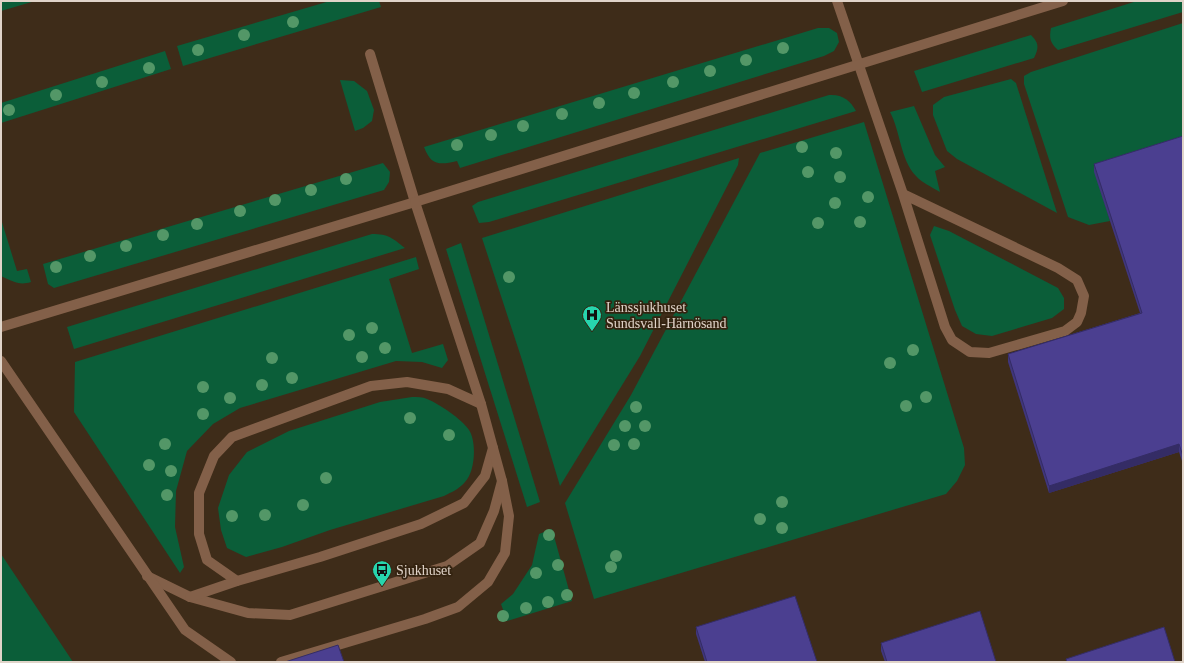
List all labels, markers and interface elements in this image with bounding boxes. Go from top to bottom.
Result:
place label: Länssjukhuset Sundsvall-Härnösand [606,300,727,331]
hospital icon: Länssjukhuset Sundsvall-Härnösand [581,304,603,332]
bus stop icon: Sjukhuset [371,559,393,587]
place label: Sjukhuset [396,563,451,578]

